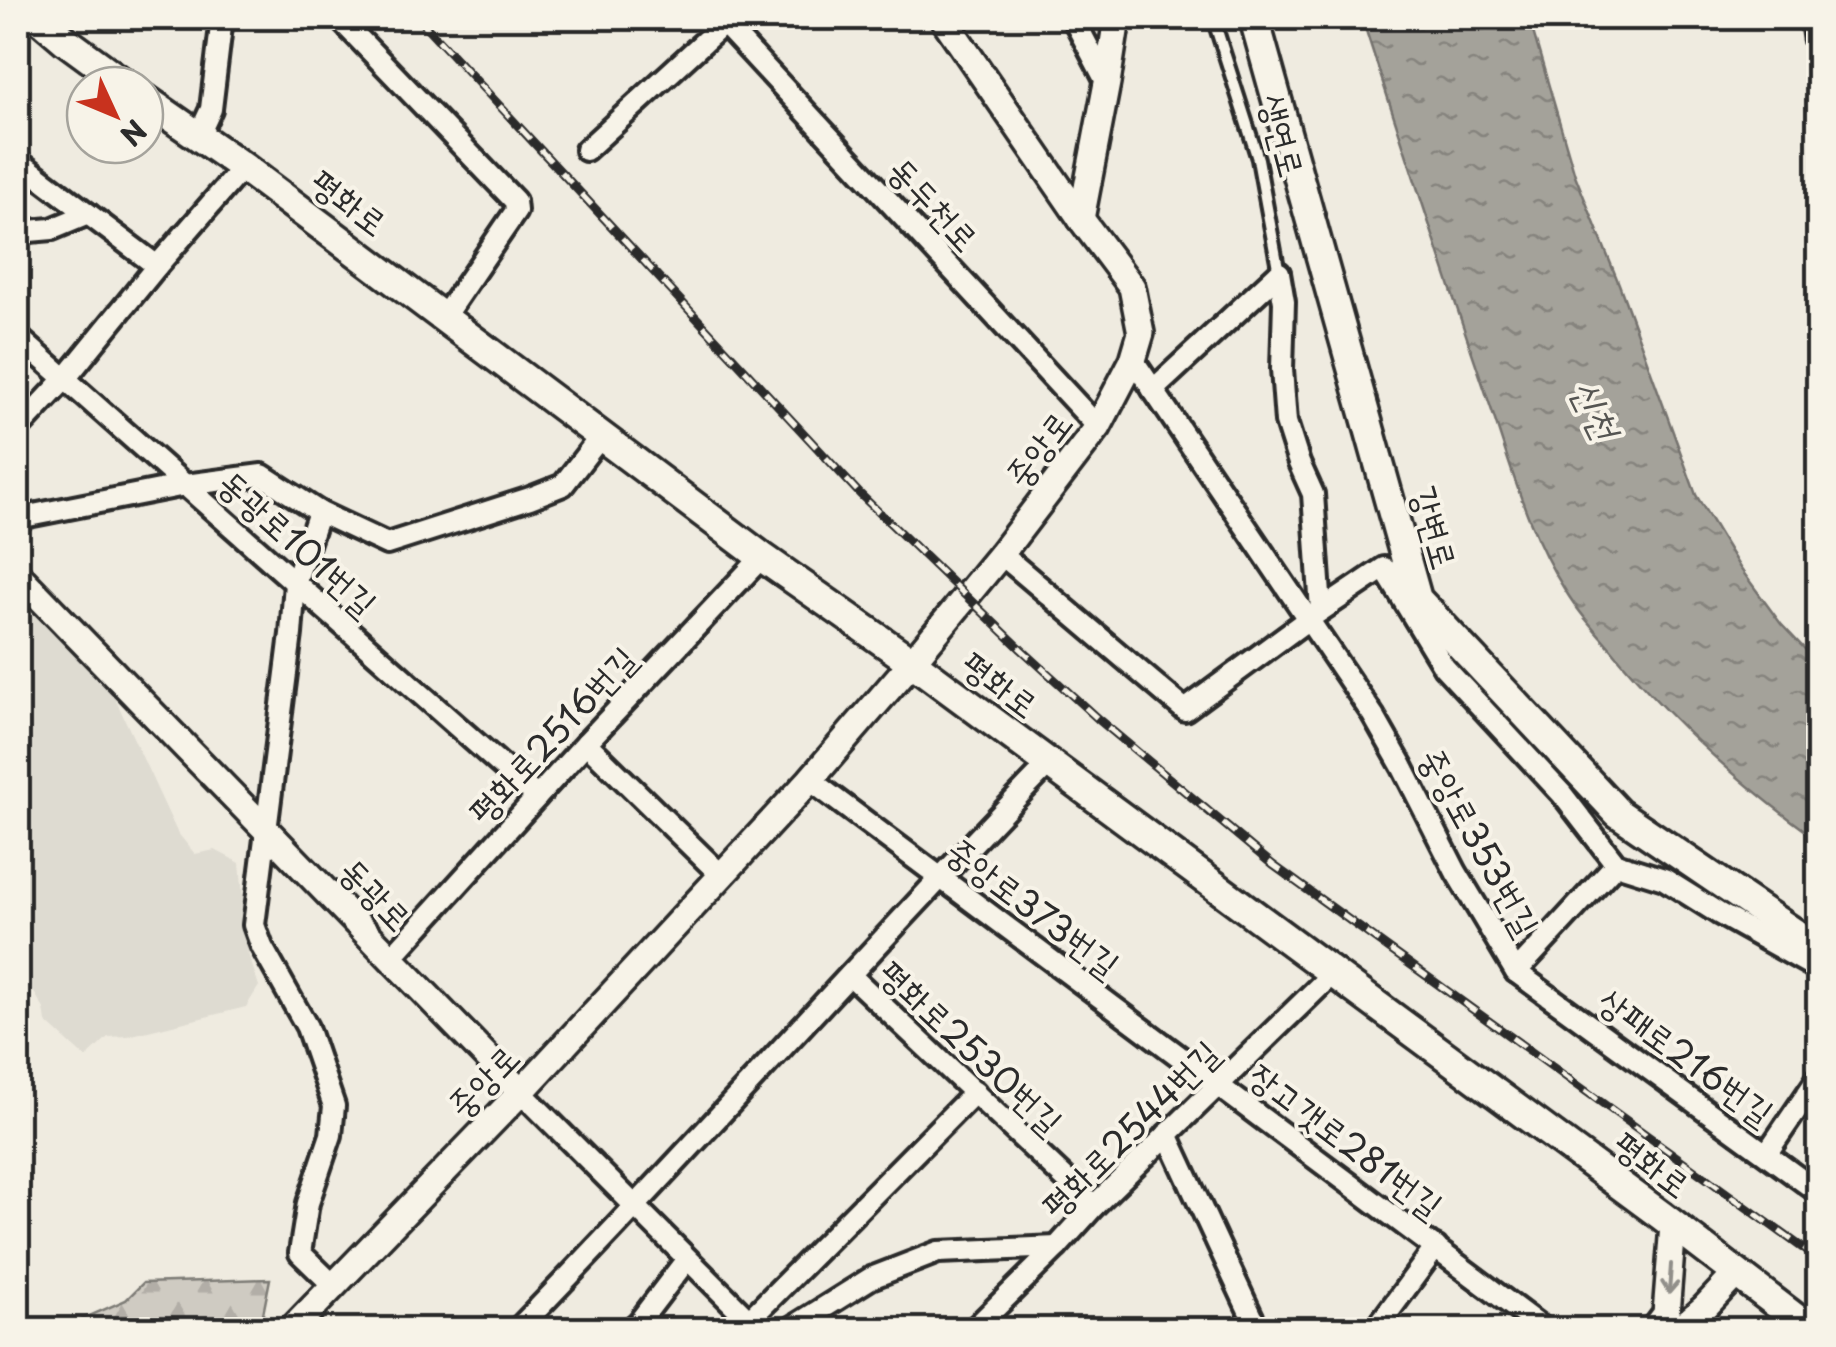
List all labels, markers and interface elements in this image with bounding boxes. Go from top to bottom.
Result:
north arrow [65,65,165,165]
street label: 생연로 [1247,87,1321,183]
text: N [111,110,157,156]
street label: 동두천로 [877,144,993,262]
street label: 평화로 [300,154,400,248]
water label: 신천 [1558,368,1638,451]
street label: 중앙로 [990,398,1084,498]
street label: 동광로101번길 [208,456,390,628]
street label: 강변로 [1399,479,1473,575]
street label: 평화로2516번길 [454,633,648,835]
street label: 평화로 [951,636,1051,730]
street label: 중앙로353번길 [1407,737,1555,945]
street label: 중앙로373번길 [936,823,1132,989]
street label: 동광로 [329,844,425,942]
street label: 평화로2530번길 [868,946,1076,1146]
street label: 상패로216번길 [1588,973,1786,1137]
street label: 평화로2544번길 [1028,1027,1230,1229]
street label: 중앙로 [434,1031,530,1129]
street label: 장고갯로281번길 [1239,1048,1455,1230]
street label: 평화로 [1603,1116,1703,1210]
one-way arrow [1660,1263,1679,1295]

